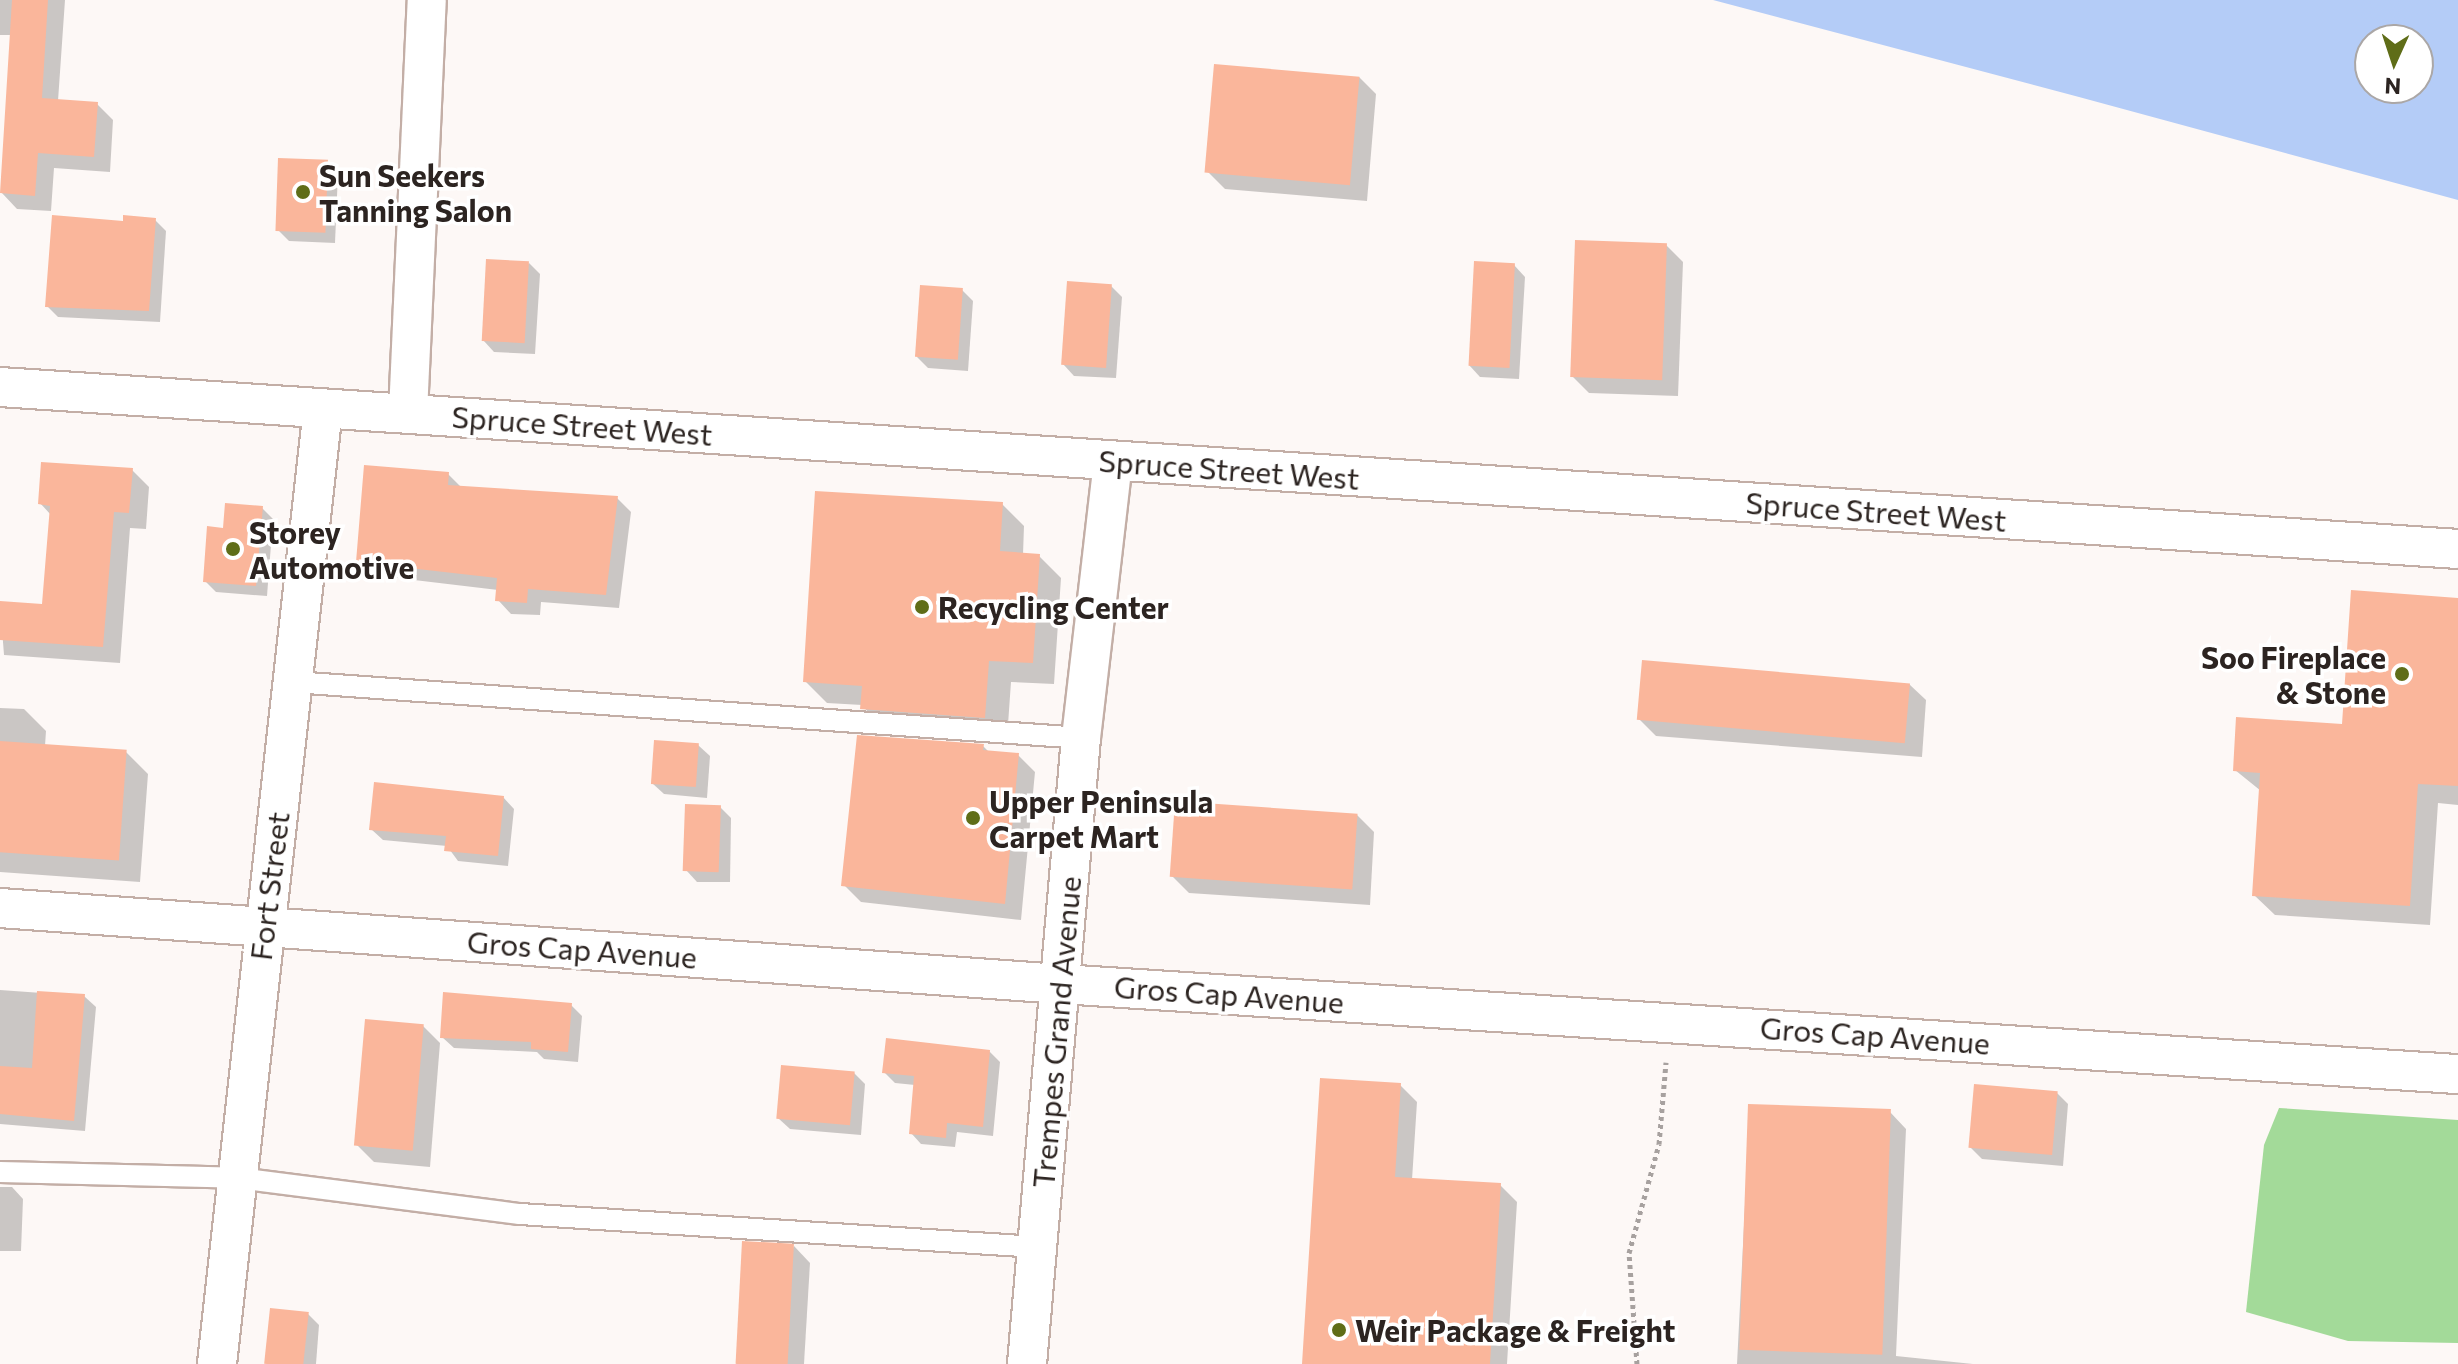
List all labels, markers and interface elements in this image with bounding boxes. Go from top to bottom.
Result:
north arrow [2354,24,2434,104]
text: N [2384,73,2402,100]
place label: Sun Seekers Tanning Salon [319,157,512,228]
marker: Sun Seekers Tanning Salon [294,183,312,201]
street label: Spruce Street West [450,398,714,452]
street label: Spruce Street West [1097,442,1361,496]
street label: Spruce Street West [1744,484,2008,538]
place label: Storey Automotive [249,514,414,584]
marker: Storey Automotive [224,540,242,558]
place label: Recycling Center [938,589,1169,625]
marker: Recycling Center [913,598,931,616]
place label: Soo Fireplace & Stone [2201,639,2386,710]
marker: Soo Fireplace & Stone [2393,665,2411,683]
place label: Upper Peninsula Carpet Mart [989,783,1213,854]
marker: Upper Peninsula Carpet Mart [964,809,982,827]
street label: Fort Street [242,810,296,962]
street label: Trempes Grand Avenue [1024,875,1088,1189]
street label: Gros Cap Avenue [466,923,698,975]
street label: Gros Cap Avenue [1113,968,1345,1020]
street label: Gros Cap Avenue [1759,1009,1991,1061]
place label: Weir Package & Freight [1355,1312,1675,1348]
marker: Weir Package & Freight [1330,1321,1348,1339]

